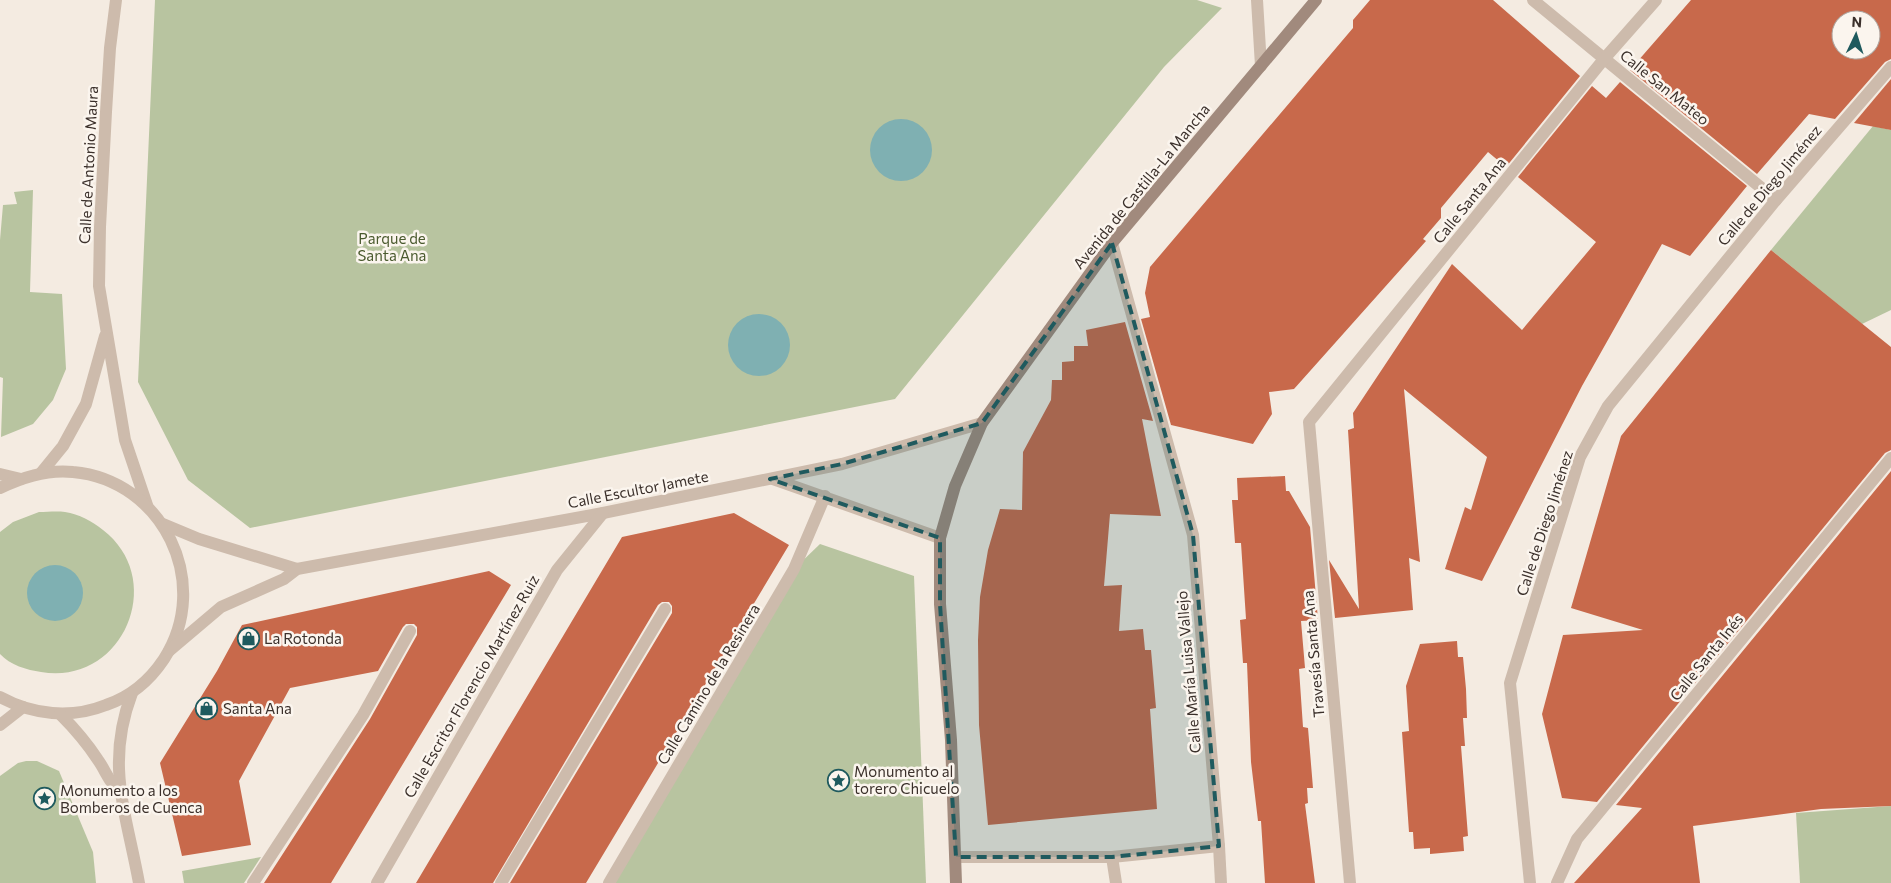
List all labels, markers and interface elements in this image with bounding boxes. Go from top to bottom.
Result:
north arrow [1831,10,1881,60]
text: N [1851,13,1863,30]
street label: Calle San Mateo [1617,46,1713,129]
street label: Calle de Antonio Maura [75,85,101,245]
street label: Avenida de Castilla-La Mancha [1069,100,1213,272]
street label: Calle de Diego Jiménez [1713,121,1825,249]
street label: Calle Santa Ana [1429,153,1509,247]
park label: Parque de Santa Ana [358,229,426,264]
street label: Calle de Diego Jiménez [1512,448,1576,598]
street label: Calle Escultor Jamete [566,467,710,511]
street label: Calle Escritor Florencio Martínez Ruiz [400,571,542,801]
street label: Calle María Luisa Vallejo [1172,590,1204,754]
street label: Travesía Santa Ana [1298,590,1328,718]
street label: Calle Camino de la Resinera [653,600,763,768]
street label: Calle Santa Inés [1666,610,1747,704]
shop icon: La Rotonda [236,626,260,650]
place label: La Rotonda [264,629,342,647]
shop icon: Santa Ana [195,696,219,720]
place label: Santa Ana [223,699,292,717]
place label: Monumento al torero Chicuelo [854,762,959,797]
place icon: Monumento al torero Chicuelo [826,768,850,792]
place label: Monumento a los Bomberos de Cuenca [60,781,203,816]
place icon: Monumento a los Bomberos de Cuenca [32,787,56,811]

